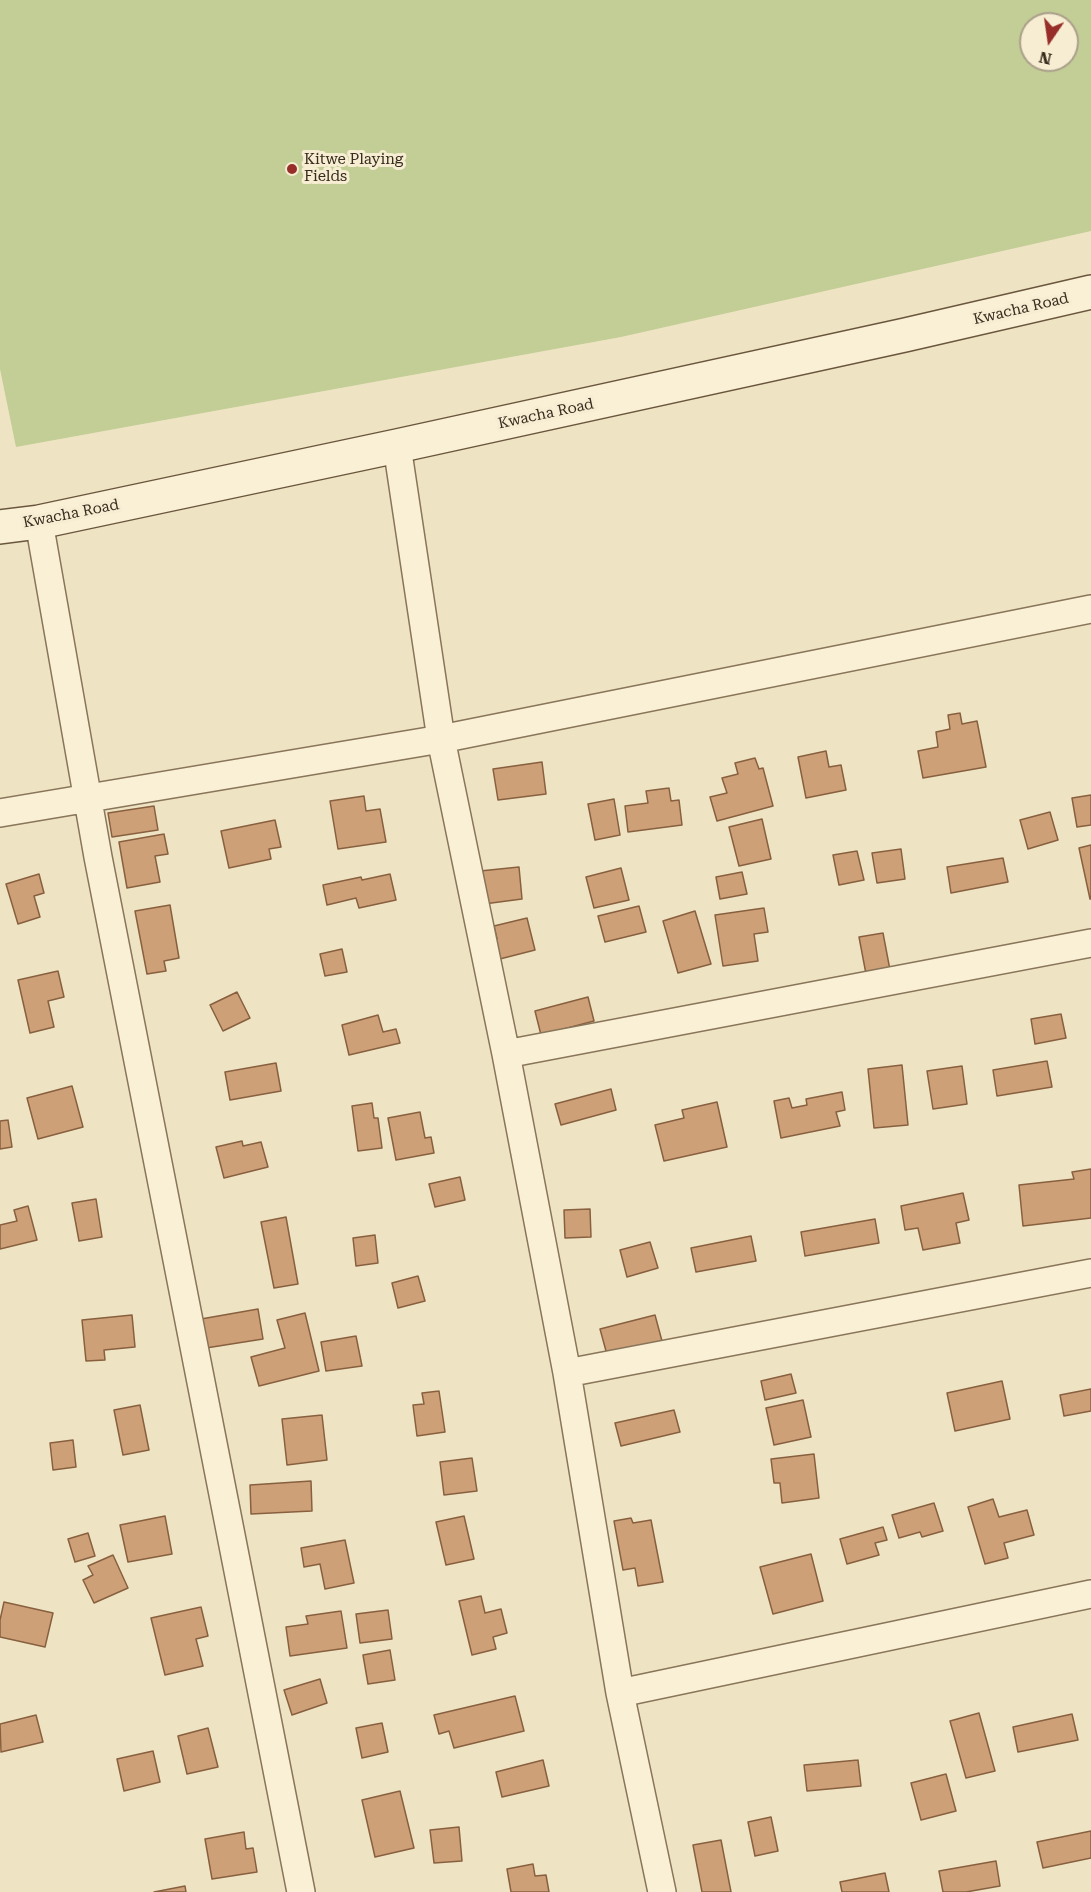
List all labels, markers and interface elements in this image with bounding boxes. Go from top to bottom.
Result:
north arrow [1019,12,1079,72]
text: N [1037,47,1053,69]
place label: Kitwe Playing Fields [304,151,403,186]
marker: Kitwe Playing Fields [285,162,299,176]
street label: Kwacha Road [972,289,1070,329]
street label: Kwacha Road [497,395,595,433]
street label: Kwacha Road [22,496,120,532]

